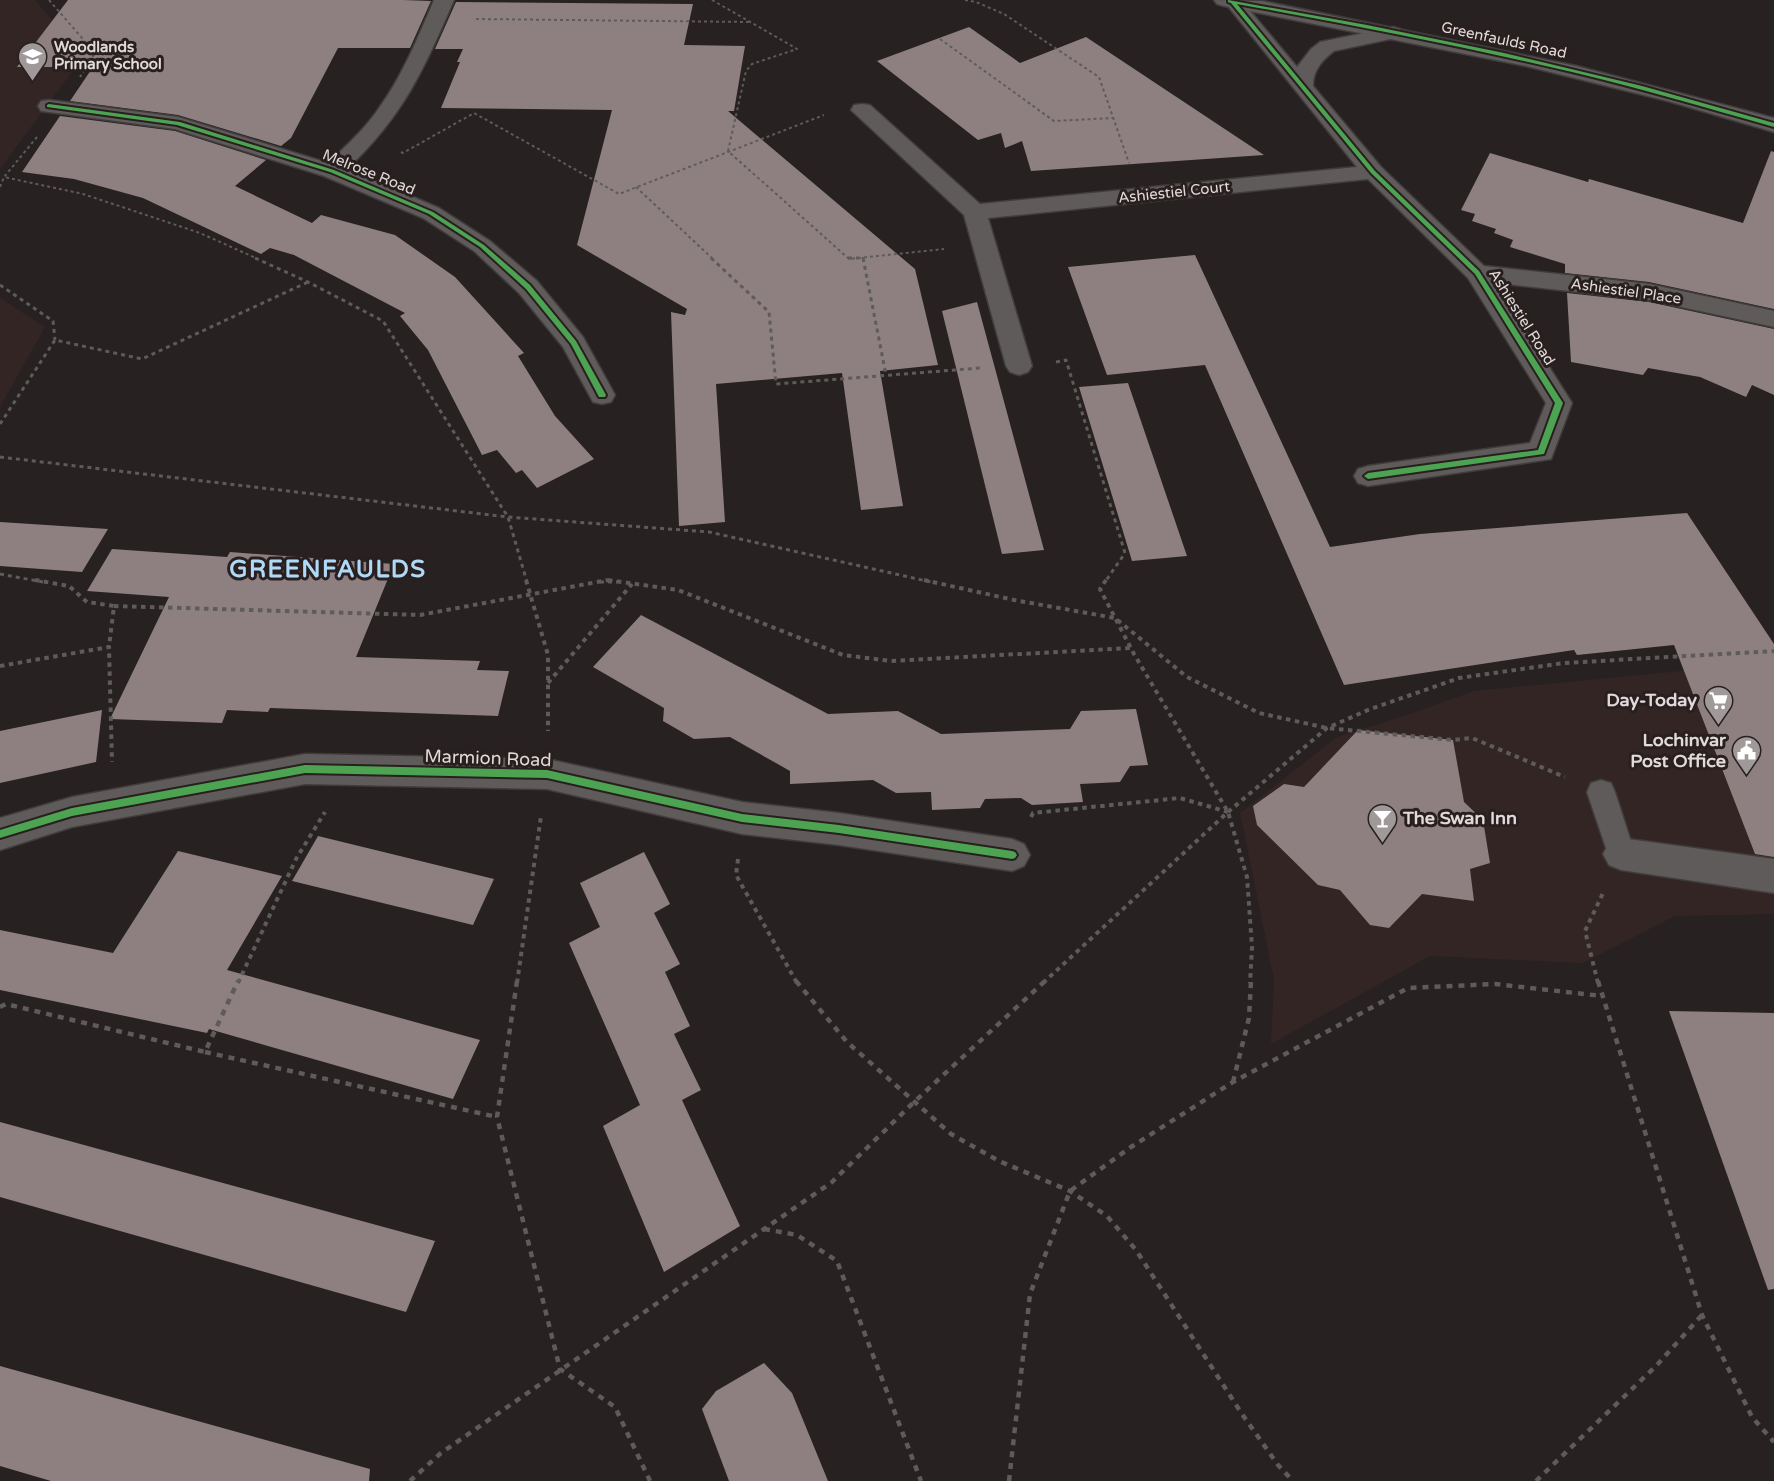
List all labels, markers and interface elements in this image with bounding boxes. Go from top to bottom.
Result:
street label: Greenfaulds Road [1440,18,1568,62]
place label: Woodlands Primary School [54,38,162,74]
school or university icon: Woodlands Primary School [17,40,49,82]
street label: Melrose Road [320,145,418,199]
street label: Ashiestiel Court [1117,177,1231,207]
street label: Ashiestiel Road [1485,266,1559,368]
street label: Ashiestiel Place [1570,274,1682,308]
district label: GREENFAULDS [229,555,427,584]
supermarket icon: Day-Today [1702,684,1734,726]
place label: Day-Today [1606,689,1697,711]
place label: Lochinvar Post Office [1630,729,1727,772]
public building icon: Lochinvar Post Office [1731,734,1763,776]
street label: Marmion Road [424,745,552,771]
bar icon: The Swan Inn [1366,802,1398,844]
place label: The Swan Inn [1402,807,1517,829]

